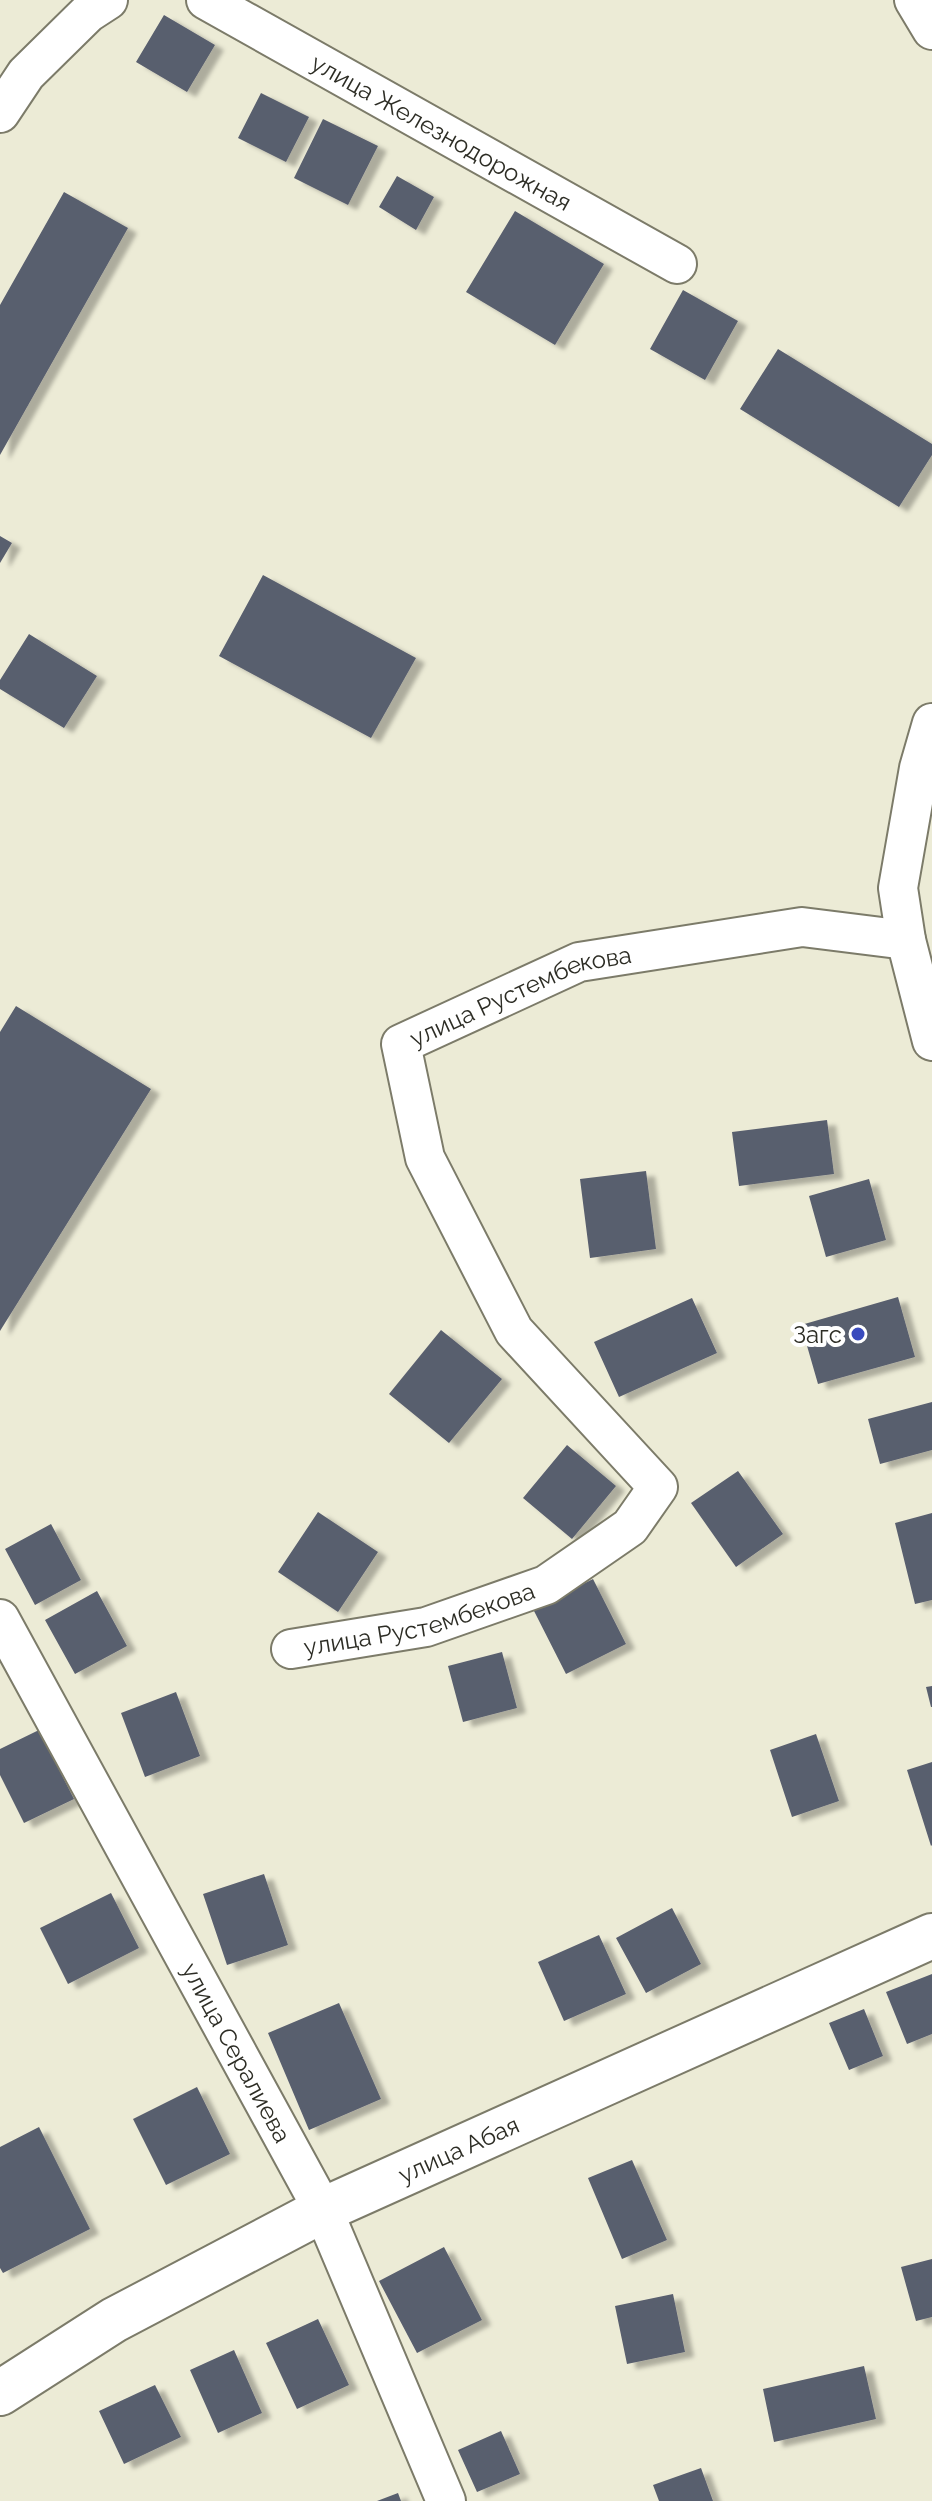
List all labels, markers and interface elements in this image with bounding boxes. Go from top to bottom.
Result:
street label: улица Железнодорожная [306,48,577,217]
street label: улица Рустембекова [405,939,633,1053]
place label: Загс [793,1320,842,1349]
marker: Загс [849,1325,867,1343]
street label: улица Рустембекова [302,1576,539,1661]
street label: улица Сералиева [176,1958,298,2147]
street label: улица Абая [393,2109,523,2189]

